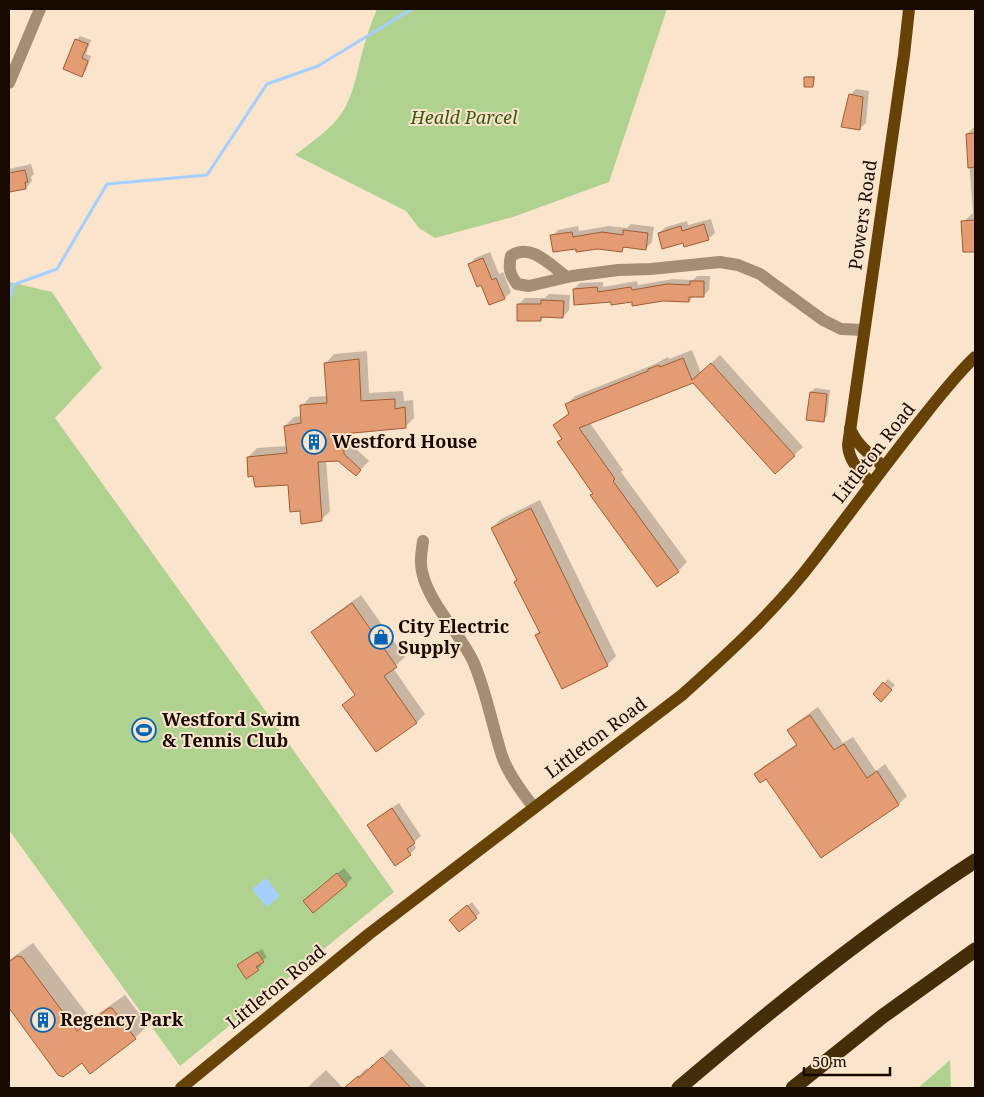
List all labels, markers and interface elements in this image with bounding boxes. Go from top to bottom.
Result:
park label: Heald Parcel [410,105,518,129]
street label: Powers Road [842,158,882,272]
street label: Littleton Road [826,397,920,508]
building icon: Westford House [301,429,327,455]
place label: Westford House [332,429,477,453]
place label: City Electric Supply [398,614,509,659]
shop icon: City Electric Supply [368,624,394,650]
street label: Littleton Road [540,691,651,783]
place label: Westford Swim & Tennis Club [162,707,301,752]
sports icon: Westford Swim & Tennis Club [131,717,157,743]
street label: Littleton Road [221,939,330,1034]
building icon: Regency Park [30,1007,56,1033]
place label: Regency Park [60,1007,184,1031]
scale bar [804,1044,890,1076]
text: 50 m [812,1051,847,1071]

